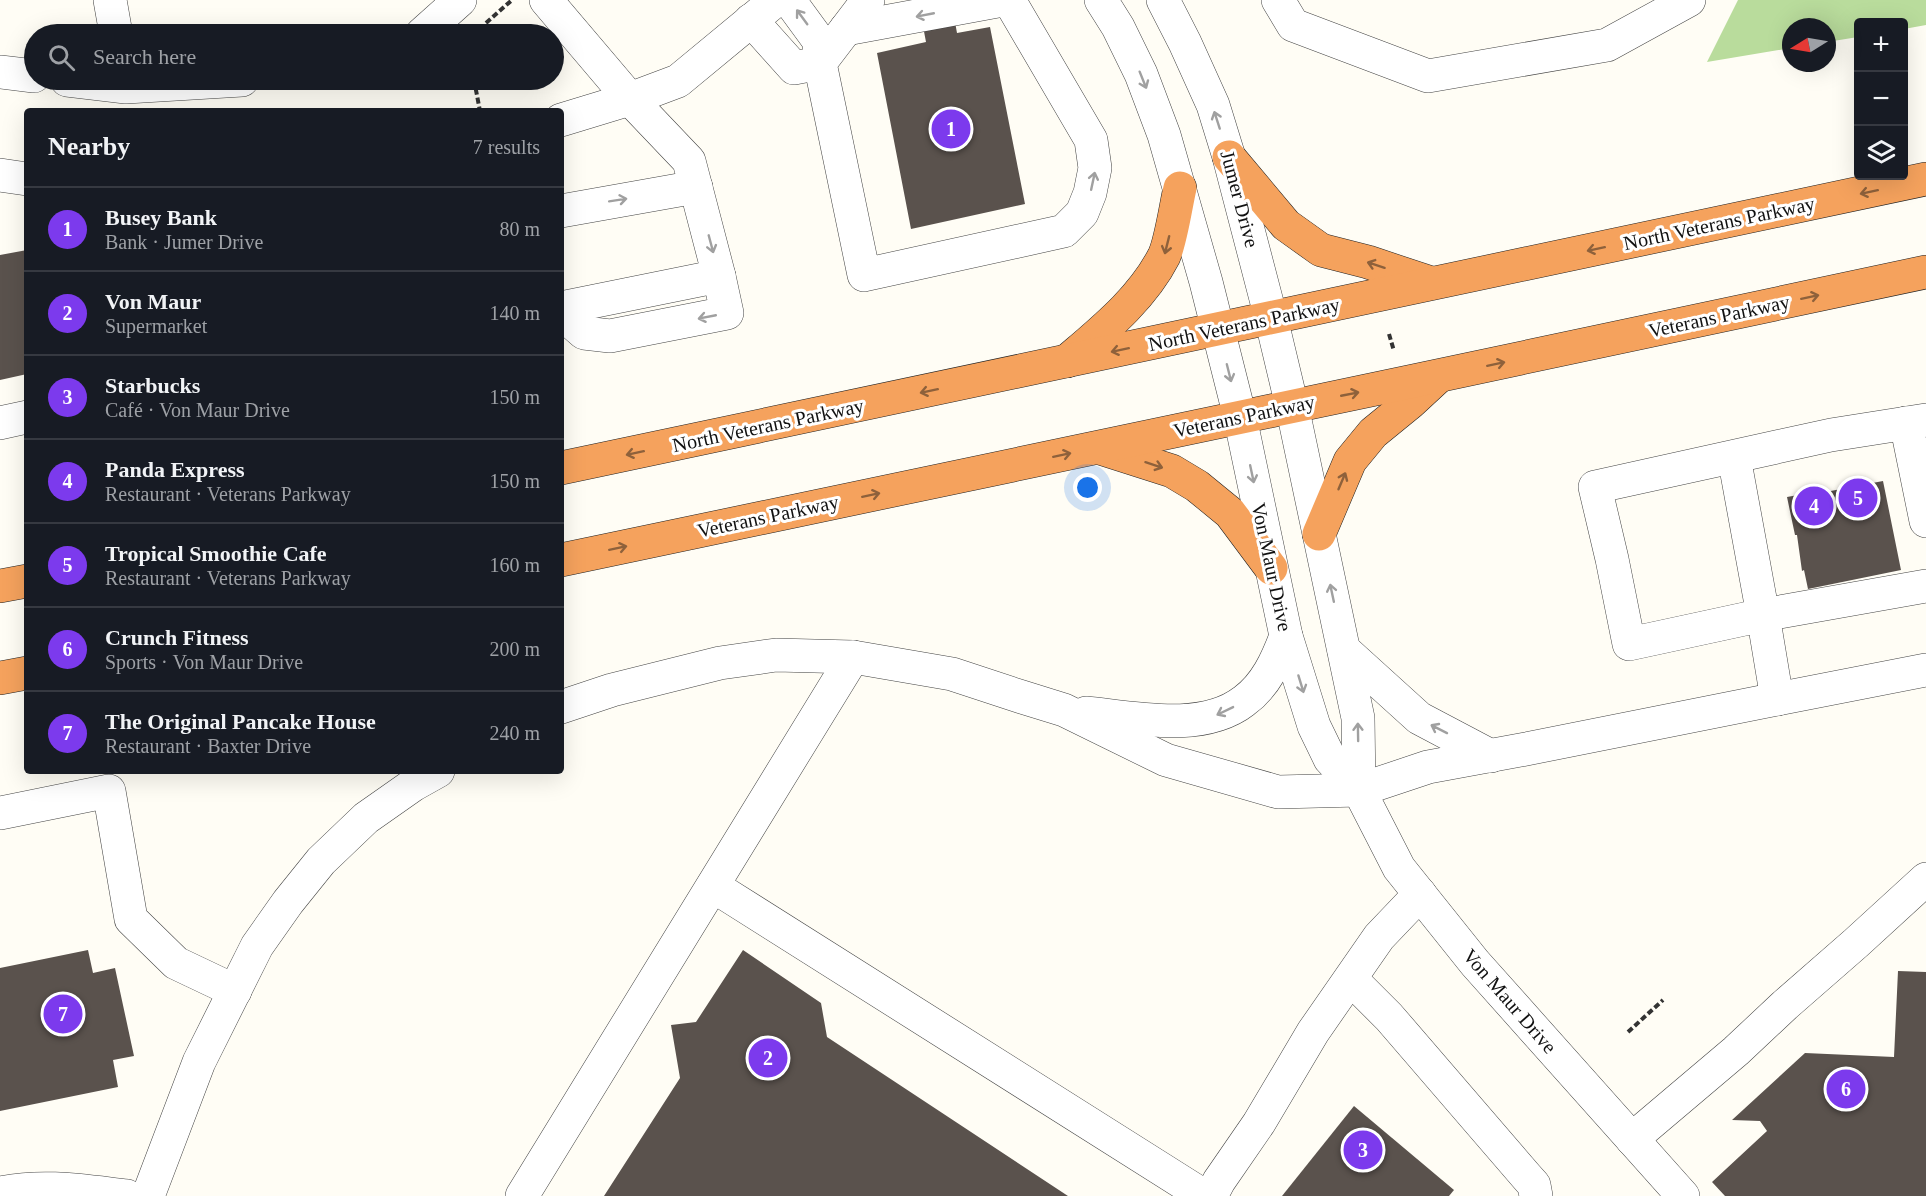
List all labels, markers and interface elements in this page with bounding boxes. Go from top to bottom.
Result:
one-way arrow [796,10,808,26]
one-way arrow [915,10,935,21]
north arrow [1782,18,1836,72]
map controls [1854,18,1908,180]
button: + [1854,18,1908,72]
search box [24,24,564,90]
icon: search [45,41,78,74]
text: Search here [93,44,196,69]
one-way arrow [1138,70,1149,89]
button: − [1854,72,1908,126]
pin: 1 [932,106,970,152]
one-way arrow [1211,111,1222,130]
button: layers [1854,126,1908,180]
text: Nearby [48,132,130,161]
text: 7 results [473,136,540,158]
street label: Jumer Drive [1217,148,1264,250]
one-way arrow [1087,172,1099,191]
one-way arrow [1860,186,1879,198]
street label: North Veterans Parkway [1621,192,1817,255]
one-way arrow [608,194,628,205]
text: Busey Bank [105,205,217,230]
text: 1 [63,218,73,240]
text: 80 m [499,218,540,240]
text: Bank · Jumer Drive [105,231,263,253]
one-way arrow [705,234,717,253]
one-way arrow [1161,235,1173,254]
one-way arrow [1587,244,1606,255]
one-way arrow [1367,258,1386,269]
text: Von Maur [105,289,201,314]
street label: Veterans Parkway [1646,290,1792,343]
one-way arrow [1801,290,1820,302]
street label: North Veterans Parkway [1146,293,1342,356]
text: 2 [63,302,73,324]
text: 140 m [489,302,540,324]
one-way arrow [698,312,717,323]
text: Supermarket [105,315,207,337]
one-way arrow [1110,345,1130,356]
one-way arrow [1487,357,1506,369]
one-way arrow [1224,363,1235,382]
text: Starbucks [105,373,200,398]
text: 3 [63,386,73,408]
text: 150 m [489,386,540,408]
one-way arrow [920,386,939,397]
one-way arrow [1339,388,1359,399]
street label: Veterans Parkway [1171,390,1317,443]
street label: North Veterans Parkway [670,394,866,457]
text: Café · Von Maur Drive [105,399,290,421]
one-way arrow [626,447,645,459]
one-way arrow [1051,449,1071,460]
text: Panda Express [105,457,245,482]
one-way arrow [1144,460,1163,471]
one-way arrow [1247,464,1258,484]
text: 4 [63,470,73,492]
text: 150 m [489,470,540,492]
one-way arrow [1337,472,1348,490]
your location [1073,473,1102,502]
pin: 5 [1838,476,1878,520]
text: Restaurant · Veterans Parkway [105,483,351,505]
pin: 4 [1794,484,1834,528]
one-way arrow [860,489,880,500]
street label: Veterans Parkway [695,490,841,543]
street label: Von Maur Drive [1248,501,1296,633]
text: Tropical Smoothie Cafe [105,541,327,566]
one-way arrow [608,542,628,553]
text: 5 [63,554,73,576]
text: 160 m [489,554,540,576]
text: Restaurant · Veterans Parkway [105,567,351,589]
one-way arrow [1325,584,1337,603]
text: Crunch Fitness [105,625,249,650]
text: 6 [63,638,73,660]
text: 200 m [489,638,540,660]
text: Sports · Von Maur Drive [105,651,303,673]
one-way arrow [1296,674,1307,693]
one-way arrow [1217,705,1235,717]
text: The Original Pancake House [105,709,376,734]
text: 7 [63,722,73,744]
text: 240 m [489,722,540,744]
one-way arrow [1352,722,1364,742]
one-way arrow [1431,722,1449,734]
text: Restaurant · Baxter Drive [105,735,311,757]
street label: Von Maur Drive [1459,944,1561,1058]
pin: 7 [44,992,82,1036]
pin: 2 [748,1036,788,1080]
pin: 6 [1826,1066,1866,1112]
pin: 3 [1344,1128,1382,1172]

